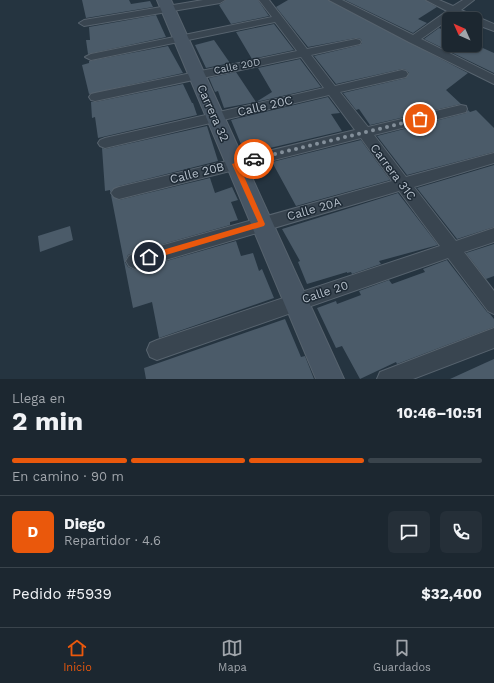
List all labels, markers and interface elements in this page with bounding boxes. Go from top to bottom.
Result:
north arrow [442,12,482,52]
map controls [442,12,482,52]
street label: Calle 20D [213,56,261,76]
street label: Carrera 32 [194,82,232,144]
street label: Calle 20C [236,93,294,119]
pin [403,102,437,136]
icon: bag [409,108,431,130]
courier [234,139,274,179]
street label: Carrera 31C [367,141,419,203]
icon: car [243,148,265,170]
street label: Calle 20B [168,159,226,187]
street label: Calle 20A [285,195,343,223]
pin [132,240,166,274]
icon: home [138,246,160,268]
street label: Calle 20 [300,278,350,306]
text: Llega en [12,391,65,406]
text: 10:46–10:51 [397,404,482,422]
text: 2 min [12,406,83,436]
text: En camino · 90 m [12,469,124,484]
button: chat [388,511,430,553]
button: phone [440,511,482,553]
text: Diego [64,515,105,533]
text: D [28,523,38,541]
text: Repartidor · 4.6 [64,533,161,548]
text: Pedido #5939 [12,585,112,603]
text: $32,400 [421,585,482,603]
tab: Inicio [63,637,92,674]
tab: Mapa [218,637,247,674]
tab: Guardados [373,637,431,674]

